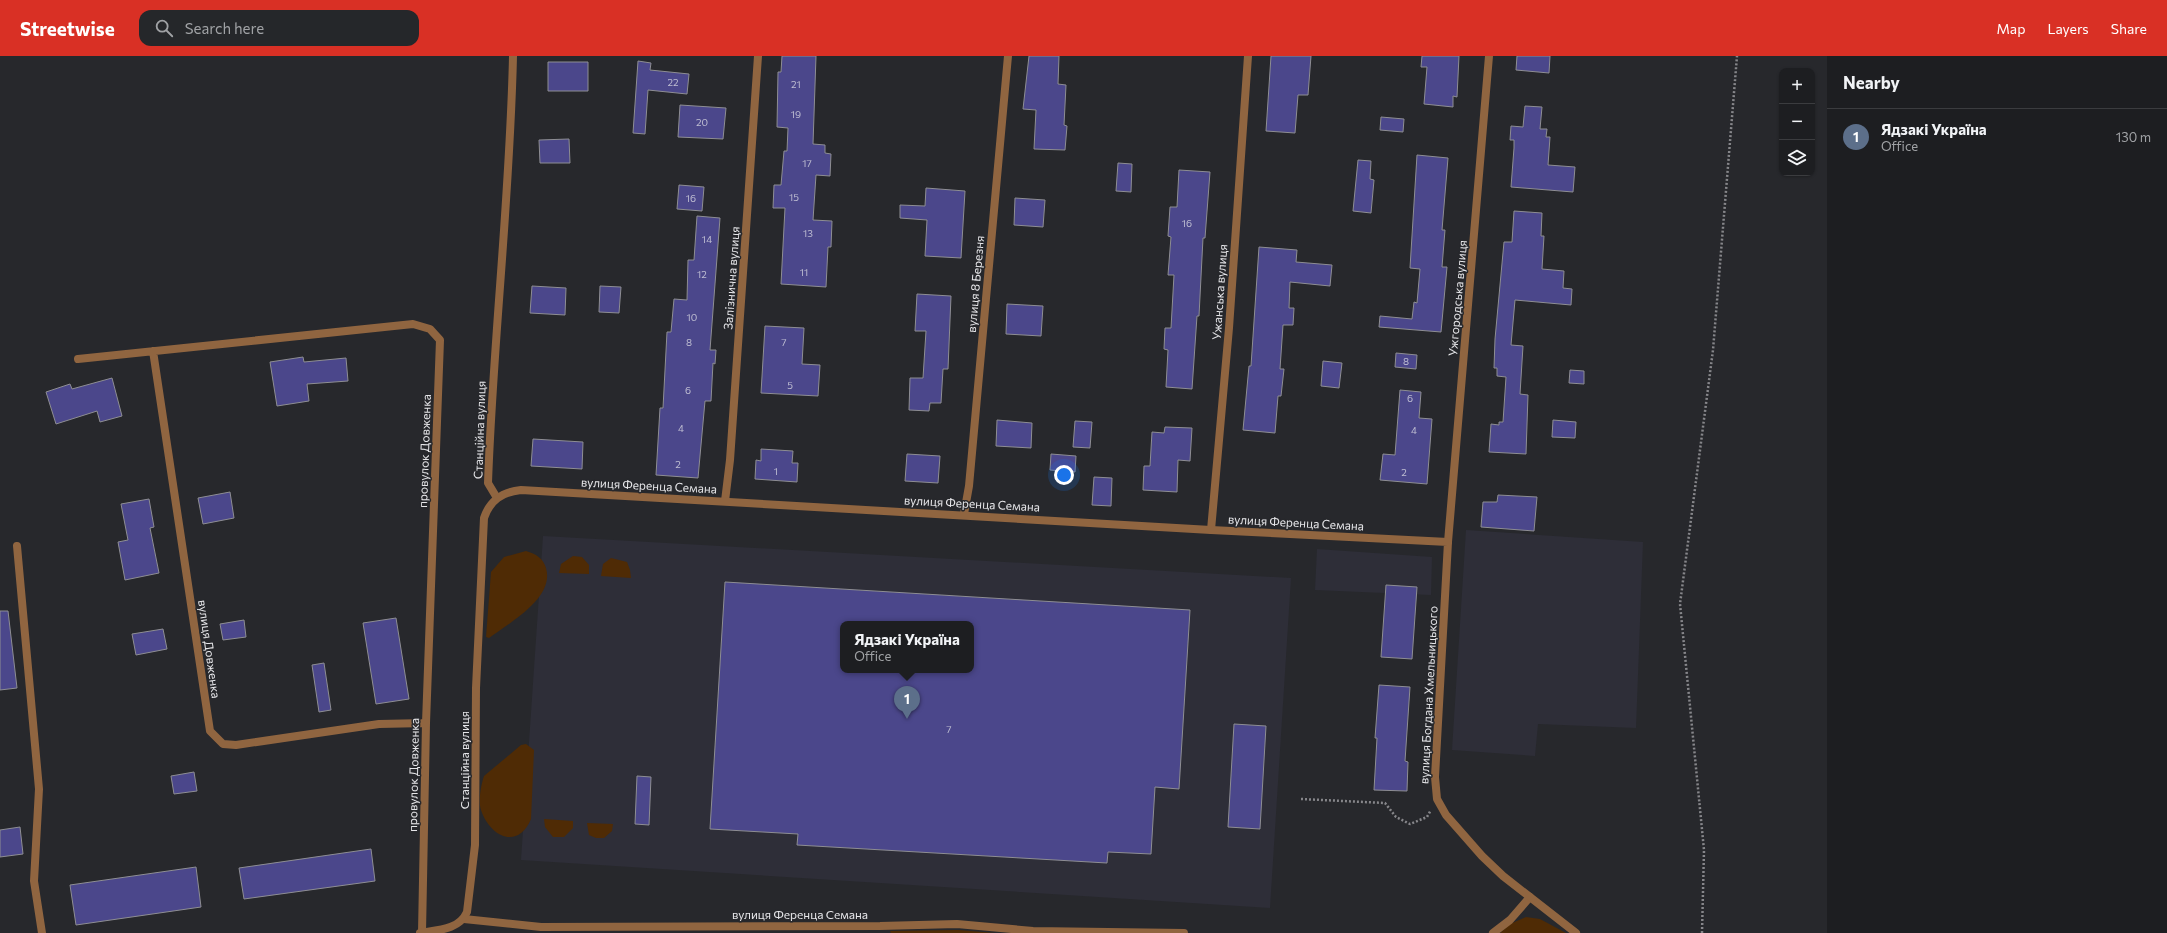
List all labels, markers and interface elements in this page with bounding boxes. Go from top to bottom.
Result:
search box [139,10,419,46]
text: Streetwise [20,17,115,40]
icon: search [153,17,175,39]
text: Search here [185,19,264,37]
text: Map [1997,20,2025,37]
text: Layers [2047,20,2089,37]
text: Share [2111,20,2147,37]
map controls [1779,68,1815,176]
button: + [1779,68,1815,104]
text: Nearby [1843,72,1900,93]
house number: 22 [667,76,679,88]
house number: 21 [791,78,801,90]
button: − [1779,104,1815,140]
house number: 19 [791,108,801,120]
house number: 20 [696,116,708,128]
text: Ядзакі Україна [1881,120,1987,138]
text: 1 [1853,129,1859,145]
text: 130 m [2116,129,2151,145]
text: Office [1881,138,1918,154]
button: layers [1779,140,1815,176]
house number: 17 [802,157,812,169]
house number: 15 [789,191,799,203]
house number: 16 [686,192,696,204]
house number: 16 [1182,217,1192,229]
street label: Залізнична вулиця [720,226,742,330]
house number: 13 [803,227,813,239]
house number: 14 [702,233,712,245]
street label: вулиця 8 Березня [964,235,986,333]
street label: Ужгородська вулиця [1445,239,1469,357]
street label: Ужанська вулиця [1209,244,1229,340]
house number: 11 [800,266,808,278]
house number: 12 [697,268,707,280]
house number: 10 [687,311,697,323]
house number: 8 [686,336,692,348]
house number: 7 [781,336,787,348]
house number: 8 [1403,355,1409,367]
house number: 5 [787,379,793,391]
street label: Станційна вулиця [470,381,488,479]
house number: 6 [685,384,691,396]
house number: 6 [1407,392,1413,404]
street label: провулок Довженка [415,394,433,508]
house number: 4 [678,422,684,434]
house number: 4 [1411,424,1417,436]
house number: 2 [675,458,681,470]
house number: 1 [774,465,778,477]
your location [1054,465,1074,485]
house number: 2 [1401,466,1407,478]
street label: вулиця Ференца Семана [581,474,717,496]
street label: вулиця Ференца Семана [904,492,1040,514]
street label: вулиця Ференца Семана [1228,511,1364,533]
street label: вулиця Довженка [196,599,224,699]
street label: вулиця Богдана Хмельницького [1416,606,1440,784]
popup [840,621,974,673]
text: Ядзакі Україна [854,630,960,648]
text: Office [854,648,891,664]
pin: 1 [894,686,920,719]
street label: Станційна вулиця [457,711,471,809]
street label: провулок Довженка [405,718,421,832]
house number: 7 [946,723,952,735]
street label: вулиця Ференца Семана [732,907,868,921]

